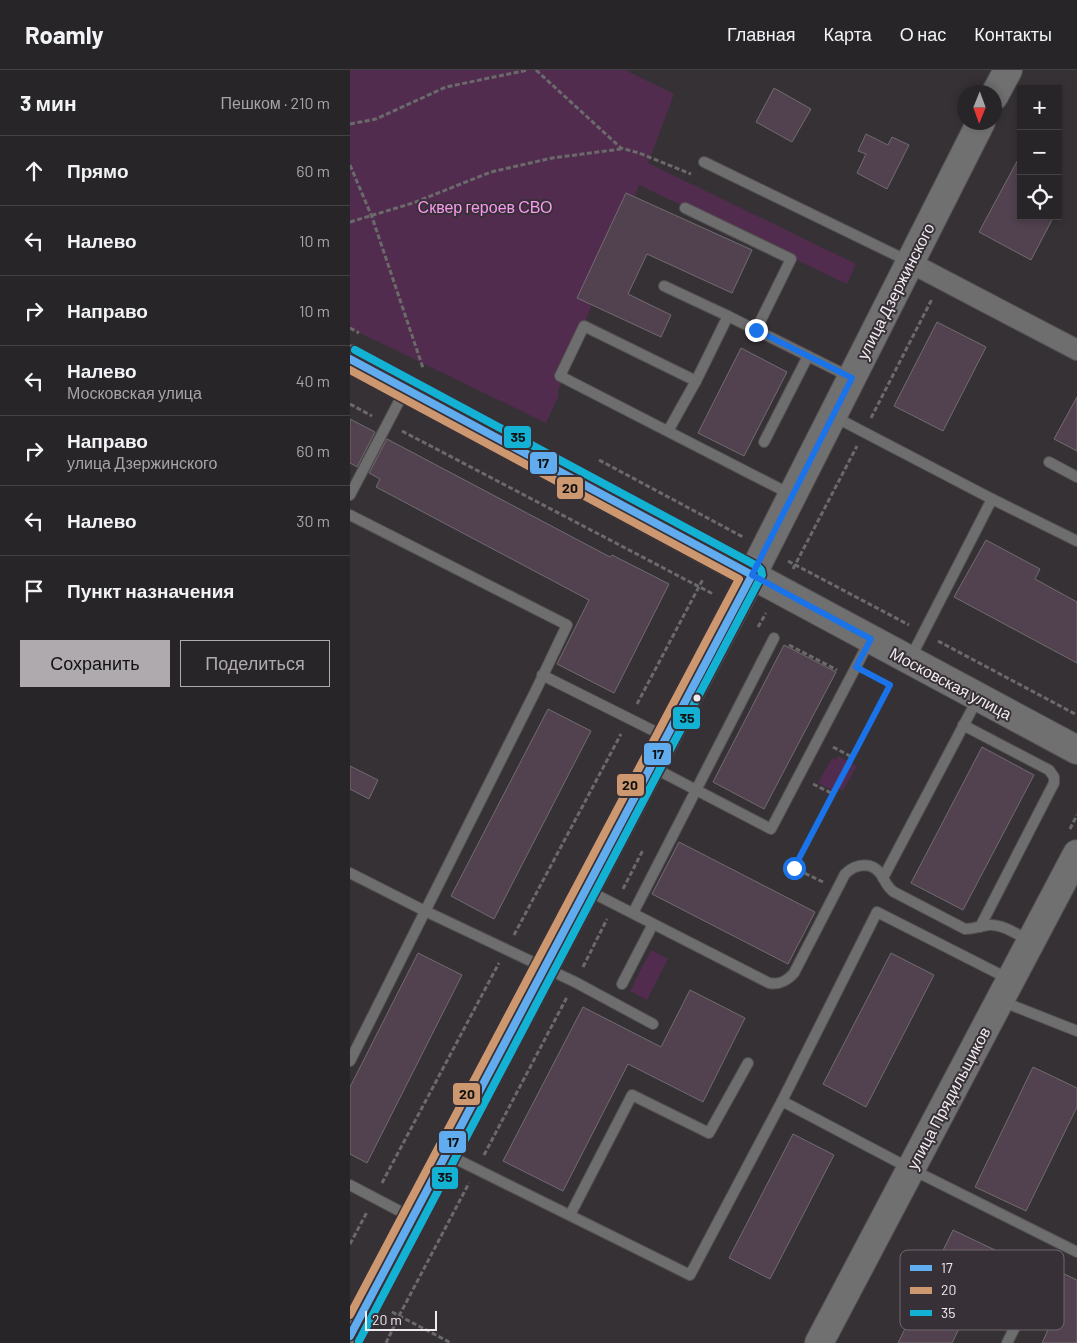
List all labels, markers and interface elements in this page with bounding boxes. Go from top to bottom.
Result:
text: Roamly [25,20,104,49]
text: Главная [727,23,796,45]
text: Карта [824,23,872,45]
text: О нас [900,23,946,45]
text: Контакты [974,23,1052,45]
north arrow [957,85,1002,130]
map controls [1017,85,1062,220]
button: + [1017,85,1062,130]
text: 3 мин [20,90,77,115]
text: Пешком · 210 m [221,93,330,112]
button: − [1017,130,1062,175]
icon: ahead [20,157,48,185]
text: Прямо [67,159,129,182]
text: 60 m [296,161,330,180]
button: locate [1017,175,1062,220]
park label: Сквер героев СВО [418,197,552,216]
street label: улица Дзержинского [852,220,938,362]
icon: left [20,227,48,255]
text: Налево [67,229,137,252]
text: 10 m [299,231,330,250]
icon: right [20,297,48,325]
text: Направо [67,299,148,322]
text: 10 m [299,301,330,320]
route end [745,319,768,342]
text: Налево [67,359,137,382]
icon: left [20,367,48,395]
text: 40 m [296,371,330,390]
text: Московская улица [67,383,202,402]
line badge: 35 [503,425,532,449]
text: 35 [510,428,526,445]
text: Направо [67,429,148,452]
icon: right [20,437,48,465]
text: 60 m [296,441,330,460]
line badge: 17 [529,451,558,475]
text: улица Дзержинского [67,453,217,472]
text: 17 [537,454,549,471]
line badge: 20 [556,476,584,500]
text: 20 [562,479,578,496]
icon: left [20,507,48,535]
text: Налево [67,509,137,532]
text: 30 m [296,511,330,530]
icon: arrive [20,577,48,605]
text: Пункт назначения [67,579,234,602]
button: Сохранить [20,640,170,687]
button: Поделиться [180,640,330,687]
street label: Московская улица [887,643,1015,723]
unlabelled marker [692,693,702,703]
line badge: 35 [672,706,701,730]
text: 35 [679,709,695,726]
line badge: 17 [643,742,672,766]
text: 17 [652,745,664,762]
line badge: 20 [616,773,645,797]
text: 20 [622,776,638,793]
route start [783,857,806,880]
street label: улица Прядильщиков [902,1023,994,1173]
line badge: 20 [452,1082,481,1106]
text: 20 [459,1085,475,1102]
line badge: 17 [438,1130,467,1154]
text: 17 [447,1133,459,1150]
line badge: 35 [431,1166,459,1190]
text: 35 [437,1168,453,1185]
legend [900,1250,1064,1330]
text: 17 [941,1259,953,1276]
text: 20 [941,1281,956,1298]
text: 35 [941,1304,955,1321]
scale bar [365,1308,438,1331]
text: 20 m [372,1311,402,1328]

